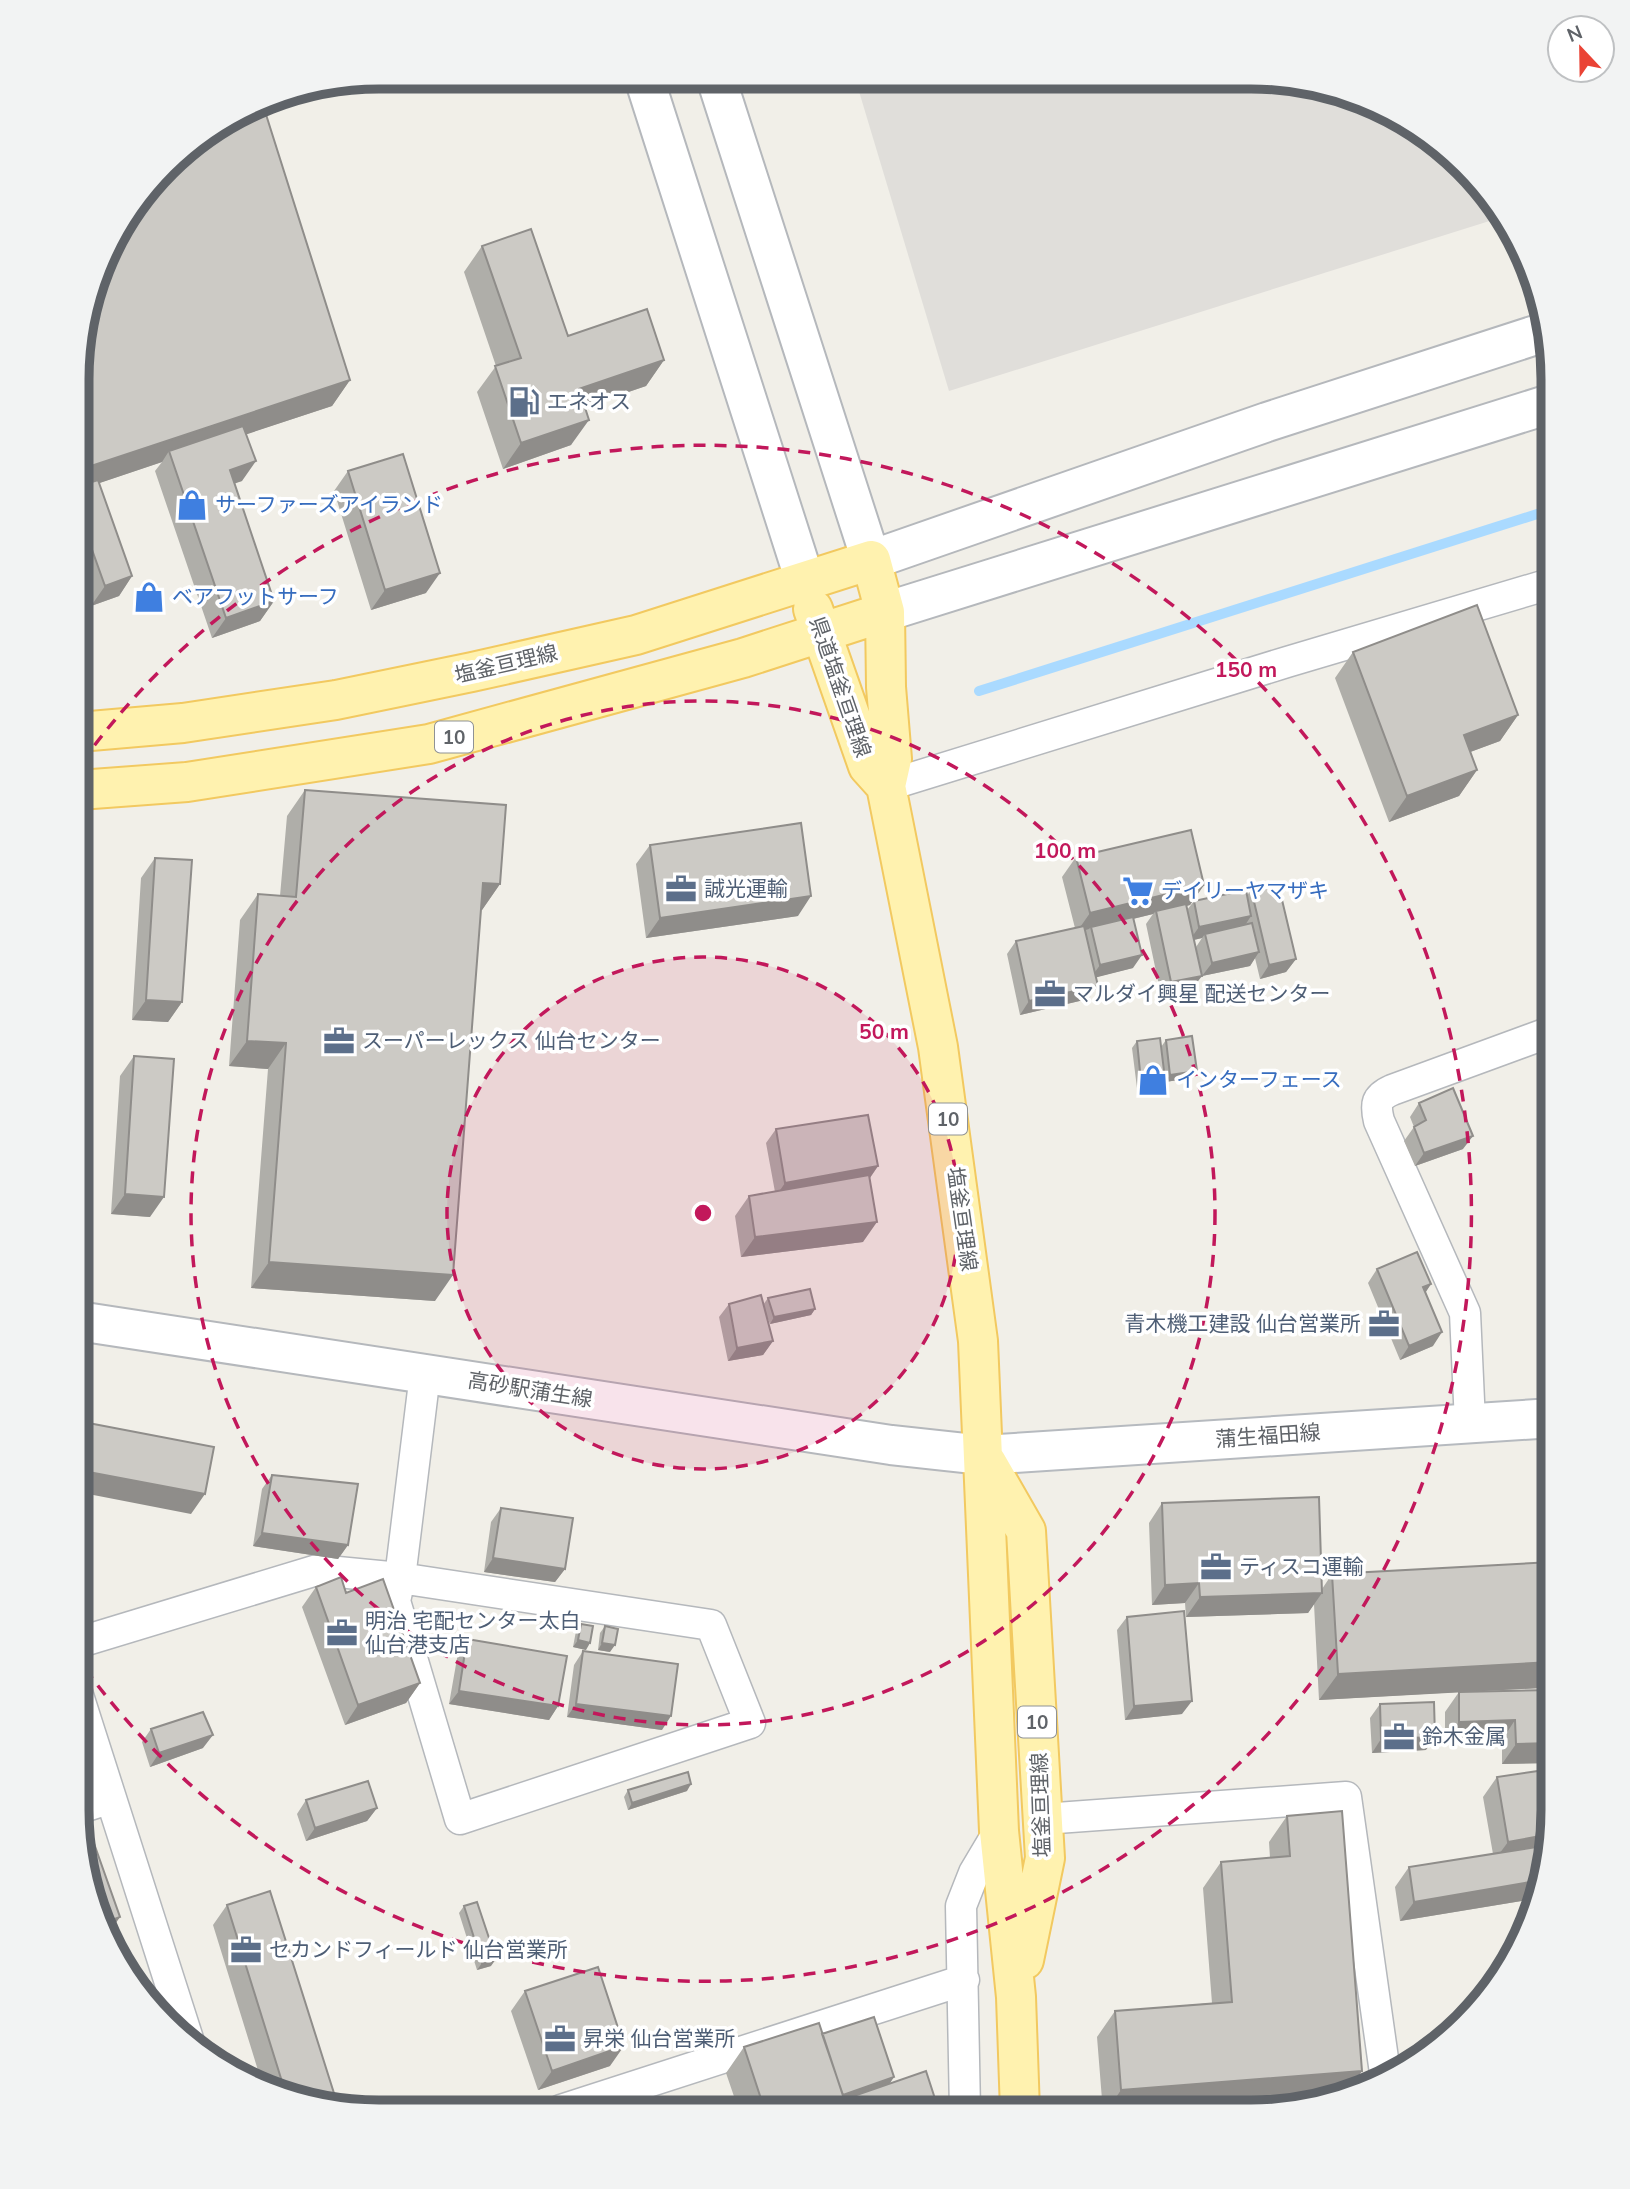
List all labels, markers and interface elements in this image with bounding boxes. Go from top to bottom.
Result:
north arrow [1546,14,1616,84]
text: N [1563,19,1586,47]
fuel station icon: エネオス [507,385,541,419]
place label: エネオス [547,388,631,414]
shop icon: サーファーズアイランド [175,488,209,522]
place label: サーファーズアイランド [215,491,443,517]
shop icon: ベアフットサーフ [132,580,166,614]
place label: ベアフットサーフ [172,583,339,609]
street label: 県道塩釜亘理線 [805,613,877,760]
street label: 塩釜亘理線 [452,639,560,688]
text: 150 m [1215,656,1277,682]
road number: 10 [435,722,473,752]
text: 100 m [1034,837,1096,863]
office icon: 誠光運輸 [664,872,698,906]
supermarket icon: デイリーヤマザキ [1121,874,1155,908]
place label: 誠光運輸 [704,875,788,901]
place label: デイリーヤマザキ [1161,877,1329,903]
office icon: マルダイ興星 配送センター [1033,977,1067,1011]
place label: マルダイ興星 配送センター [1073,980,1330,1006]
text: 50 m [859,1018,909,1044]
office icon: スーパーレックス 仙台センター [322,1024,356,1058]
place label: スーパーレックス 仙台センター [362,1027,661,1053]
shop icon: インターフェース [1136,1063,1170,1097]
place label: インターフェース [1176,1066,1342,1092]
road number: 10 [929,1104,967,1134]
street label: 塩釜亘理線 [943,1165,983,1273]
centre of rings [691,1201,715,1225]
office icon: 青木機工建設 仙台営業所 [1367,1307,1401,1341]
place label: 青木機工建設 仙台営業所 [1125,1310,1361,1336]
street label: 高砂駅蒲生線 [466,1366,594,1412]
street label: 蒲生福田線 [1215,1418,1321,1452]
office icon: ティスコ運輸 [1199,1550,1233,1584]
place label: ティスコ運輸 [1239,1553,1364,1579]
place label: 明治 宅配センター太白 仙台港支店 [365,1607,580,1657]
office icon: 明治 宅配センター太白 仙台港支店 [325,1616,359,1650]
road number: 10 [1018,1706,1056,1738]
office icon: 鈴木金属 [1382,1720,1416,1754]
place label: 鈴木金属 [1422,1723,1506,1749]
street label: 塩釜亘理線 [1025,1752,1055,1858]
office icon: セカンドフィールド 仙台営業所 [229,1933,263,1967]
place label: セカンドフィールド 仙台営業所 [269,1936,568,1962]
office icon: 昇栄 仙台営業所 [543,2022,577,2056]
place label: 昇栄 仙台営業所 [583,2025,735,2051]

